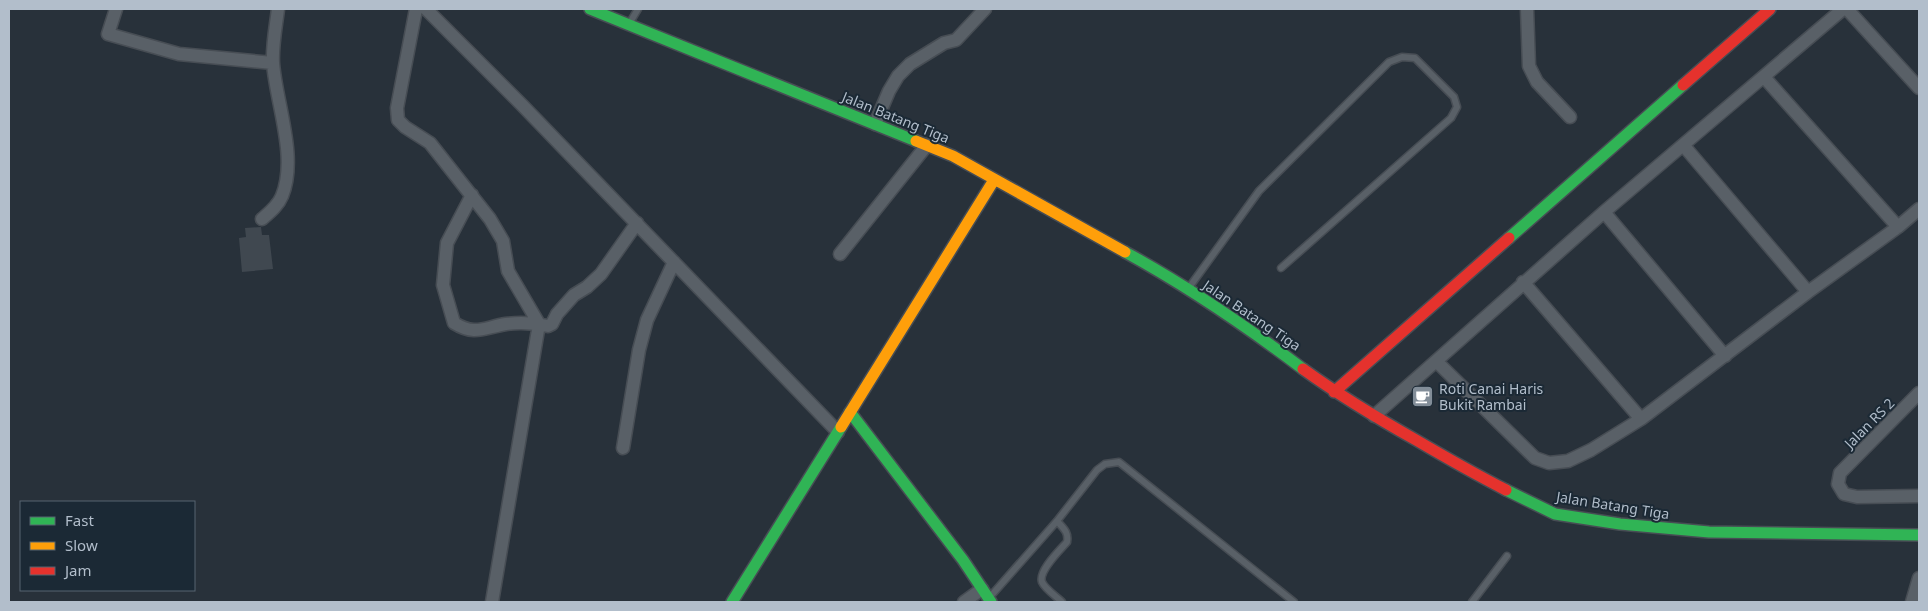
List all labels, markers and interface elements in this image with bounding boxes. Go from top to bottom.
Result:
street label: Jalan Batang Tiga [838,86,952,147]
street label: Jalan Batang Tiga [1198,274,1305,355]
place label: Roti Canai Haris Bukit Rambai [1439,379,1544,414]
cafe icon: Roti Canai Haris Bukit Rambai [1411,384,1435,408]
street label: Jalan RS 2 [1838,394,1898,454]
street label: Jalan Batang Tiga [1553,486,1671,523]
legend [20,501,195,591]
text: Fast [65,510,94,530]
text: Slow [65,535,98,555]
text: Jam [63,560,92,580]

